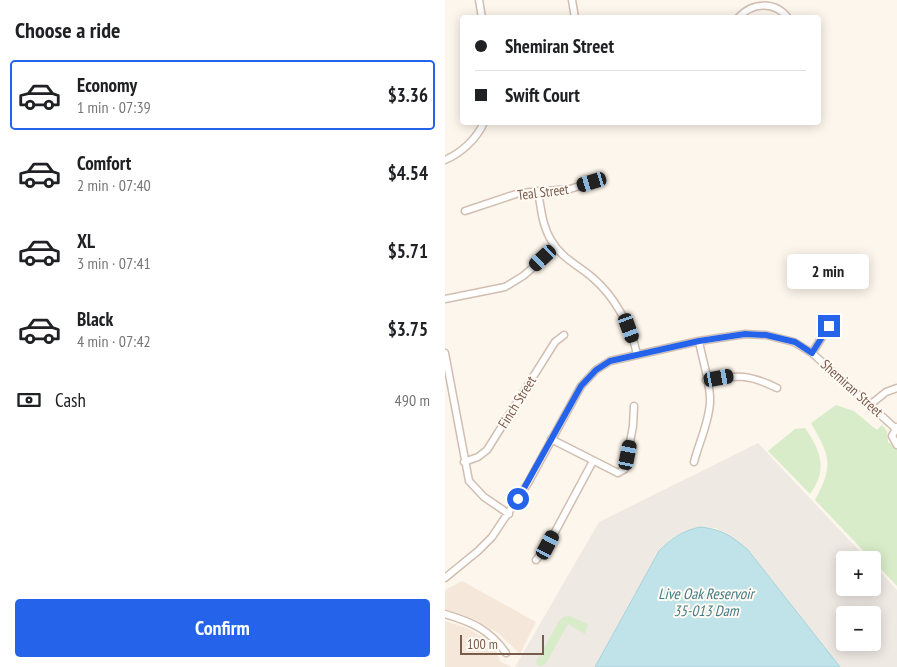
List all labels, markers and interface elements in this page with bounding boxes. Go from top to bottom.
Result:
text: Choose a ride [15,16,120,44]
text: Shemiran Street [505,34,614,58]
icon: car [17,73,62,118]
text: Economy [77,73,137,97]
text: $3.36 [388,83,428,107]
text: Swift Court [505,83,580,107]
text: 1 min · 07:39 [77,97,151,117]
icon: car [17,151,62,196]
text: Comfort [77,151,131,175]
text: $4.54 [388,161,428,185]
car [575,170,608,194]
text: 2 min · 07:40 [77,175,151,195]
street label: Teal Street [516,180,570,204]
icon: car [17,229,62,274]
text: XL [77,229,95,253]
text: $5.71 [388,239,428,263]
car [526,242,559,274]
text: 3 min · 07:41 [77,253,151,273]
callout: 2 min [788,254,870,288]
text: 2 min [812,261,844,281]
icon: car [17,307,62,352]
text: Black [77,307,113,331]
car [616,311,641,345]
route end [818,315,840,337]
text: $3.75 [388,317,428,341]
text: 4 min · 07:42 [77,331,151,351]
street label: Shemiran Street [817,355,887,421]
car [702,368,735,388]
street label: Finch Street [494,372,540,431]
icon: cash [15,386,43,414]
text: Cash [55,388,86,412]
text: 490 m [395,390,430,410]
car [617,439,638,471]
route start [507,488,529,510]
car [534,528,561,562]
map controls [836,551,881,651]
button: + [836,551,881,596]
water label: Live Oak Reservoir 35-013 Dam [658,584,756,620]
button: Confirm [15,599,430,657]
button: − [836,606,881,651]
scale bar [460,632,544,655]
text: 100 m [467,635,498,653]

